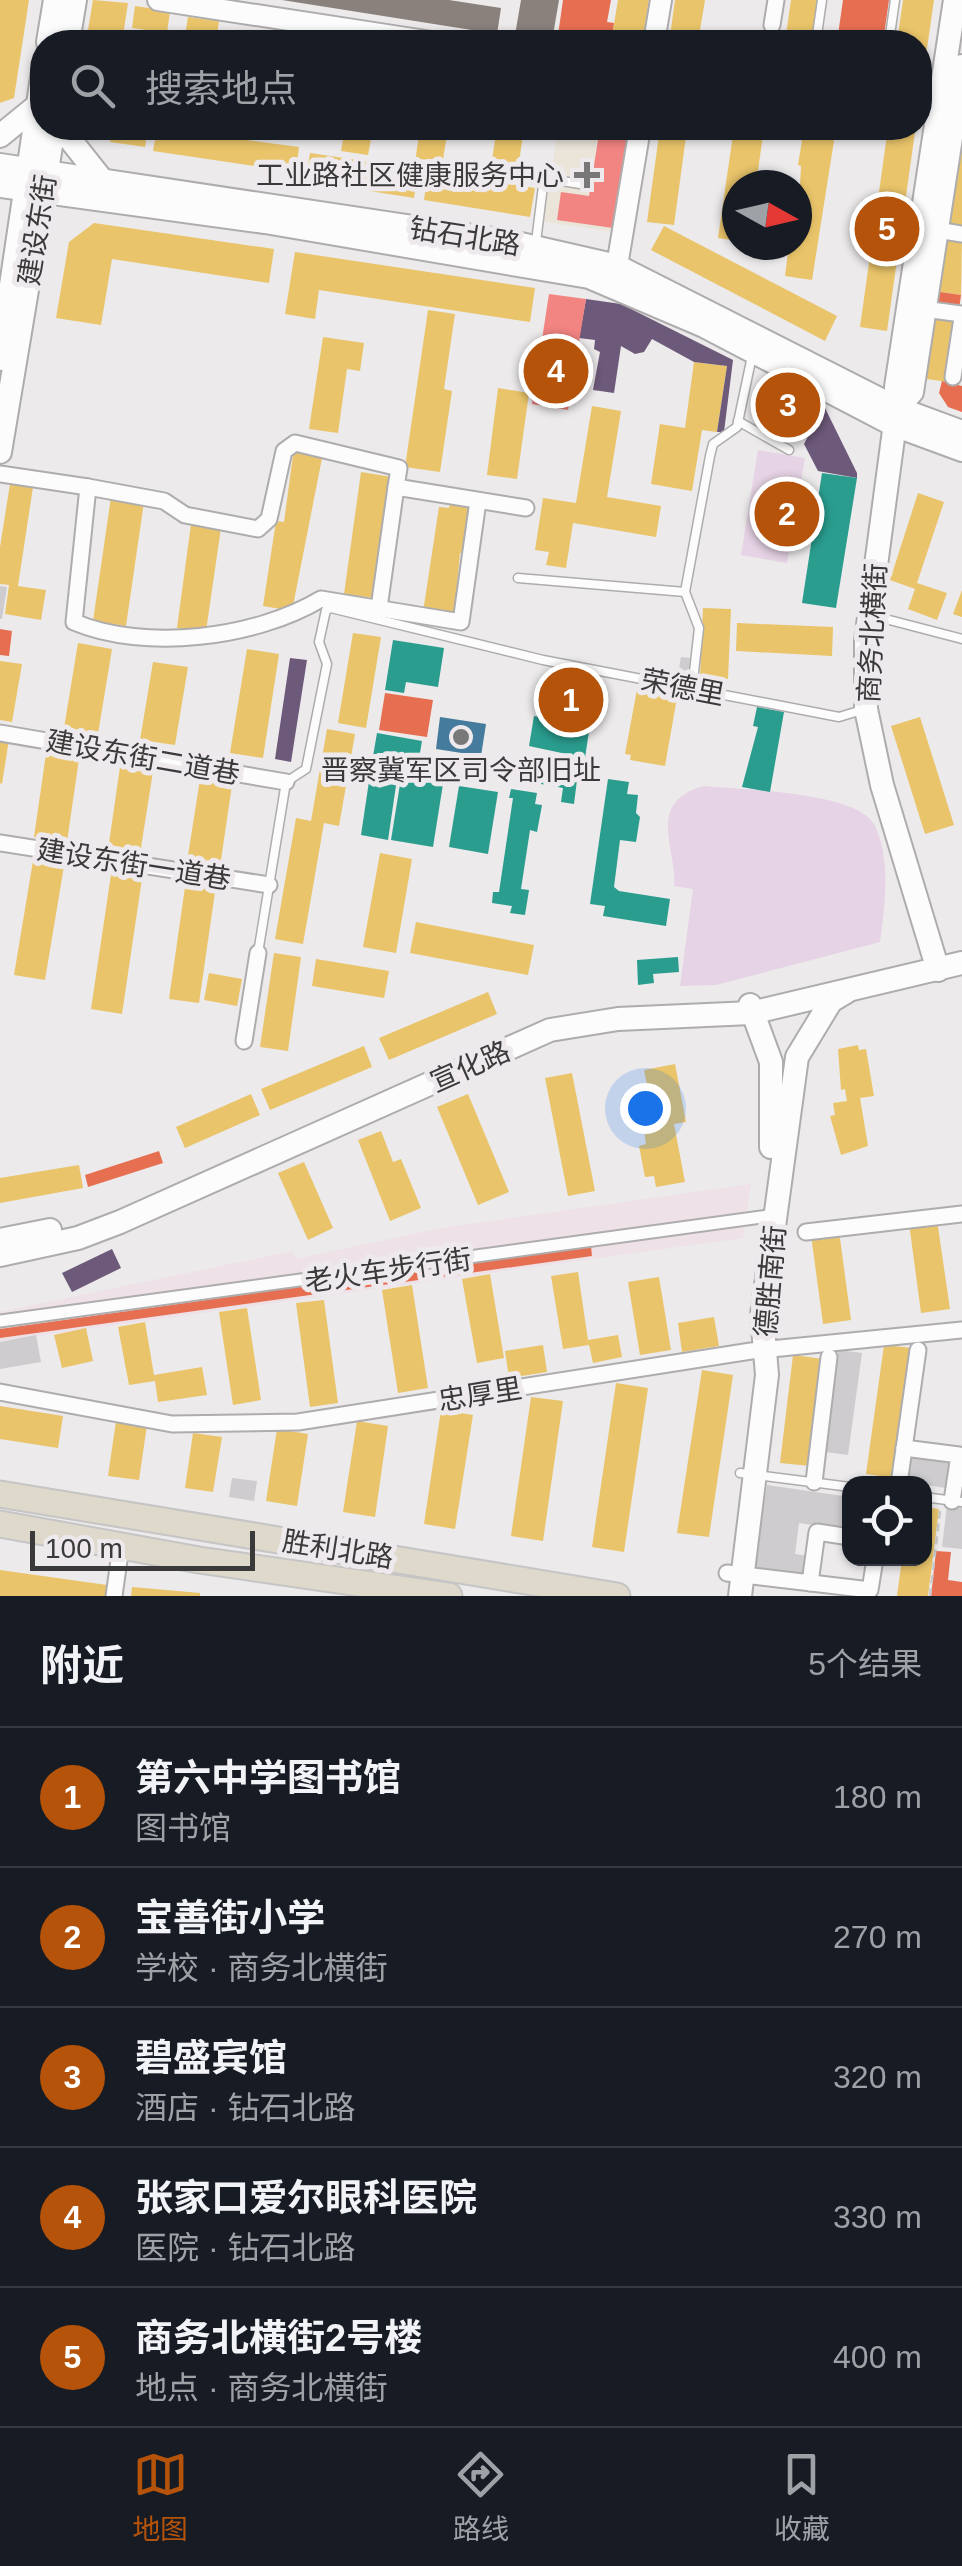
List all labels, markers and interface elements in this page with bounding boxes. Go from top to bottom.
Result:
search box [30,30,932,140]
icon: search [65,58,120,113]
text: 搜索地点 [145,68,297,110]
place label: 工业路社区健康服务中心 [256,160,564,191]
marker: 工业路社区健康服务中心 [574,162,600,188]
north arrow [722,170,812,260]
street label: 建设东街 [13,172,62,288]
pin: 5 [854,192,920,266]
street label: 钻石北路 [407,212,523,261]
pin: 4 [524,334,588,408]
pin: 3 [756,368,820,442]
pin: 2 [754,476,820,552]
street label: 商务北横街 [853,562,892,704]
pin: 1 [538,662,604,738]
street label: 荣德里 [639,664,727,711]
street label: 建设东街二道巷 [44,725,242,790]
marker: 晋察冀军区司令部旧址 [450,726,472,748]
place label: 晋察冀军区司令部旧址 [321,755,601,786]
street label: 建设东街一道巷 [35,834,233,895]
street label: 宣化路 [426,1035,515,1098]
your location [620,1083,671,1134]
street label: 德胜南街 [750,1224,791,1338]
street label: 老火车步行街 [303,1243,473,1298]
street label: 忠厚里 [436,1373,524,1416]
map controls [842,1476,932,1566]
button: locate [842,1476,932,1566]
street label: 胜利北路 [280,1525,396,1574]
scale bar [30,1526,255,1571]
text: 100 m [45,1533,123,1564]
text: 附近 [40,1642,124,1689]
text: 5个结果 [808,1646,922,1682]
text: 第六中学图书馆 [135,1757,401,1799]
text: 1 [64,1779,81,1815]
text: 180 m [833,1779,922,1815]
text: 图书馆 [135,1810,231,1846]
text: 宝善街小学 [135,1897,325,1939]
text: 2 [64,1919,81,1955]
text: 270 m [833,1919,922,1955]
text: 学校 · 商务北横街 [135,1950,387,1986]
text: 碧盛宾馆 [135,2037,287,2079]
text: 3 [64,2059,81,2095]
text: 320 m [833,2059,922,2095]
text: 酒店 · 钻石北路 [135,2090,355,2126]
text: 张家口爱尔眼科医院 [135,2177,477,2219]
text: 4 [64,2199,81,2235]
text: 330 m [833,2199,922,2235]
text: 医院 · 钻石北路 [135,2230,355,2266]
text: 商务北横街2号楼 [135,2317,422,2359]
text: 5 [64,2339,81,2375]
text: 400 m [833,2339,922,2375]
text: 地点 · 商务北横街 [135,2370,387,2406]
tab: 地图 [132,2447,188,2547]
tab: 路线 [453,2447,509,2547]
tab: 收藏 [774,2447,830,2547]

